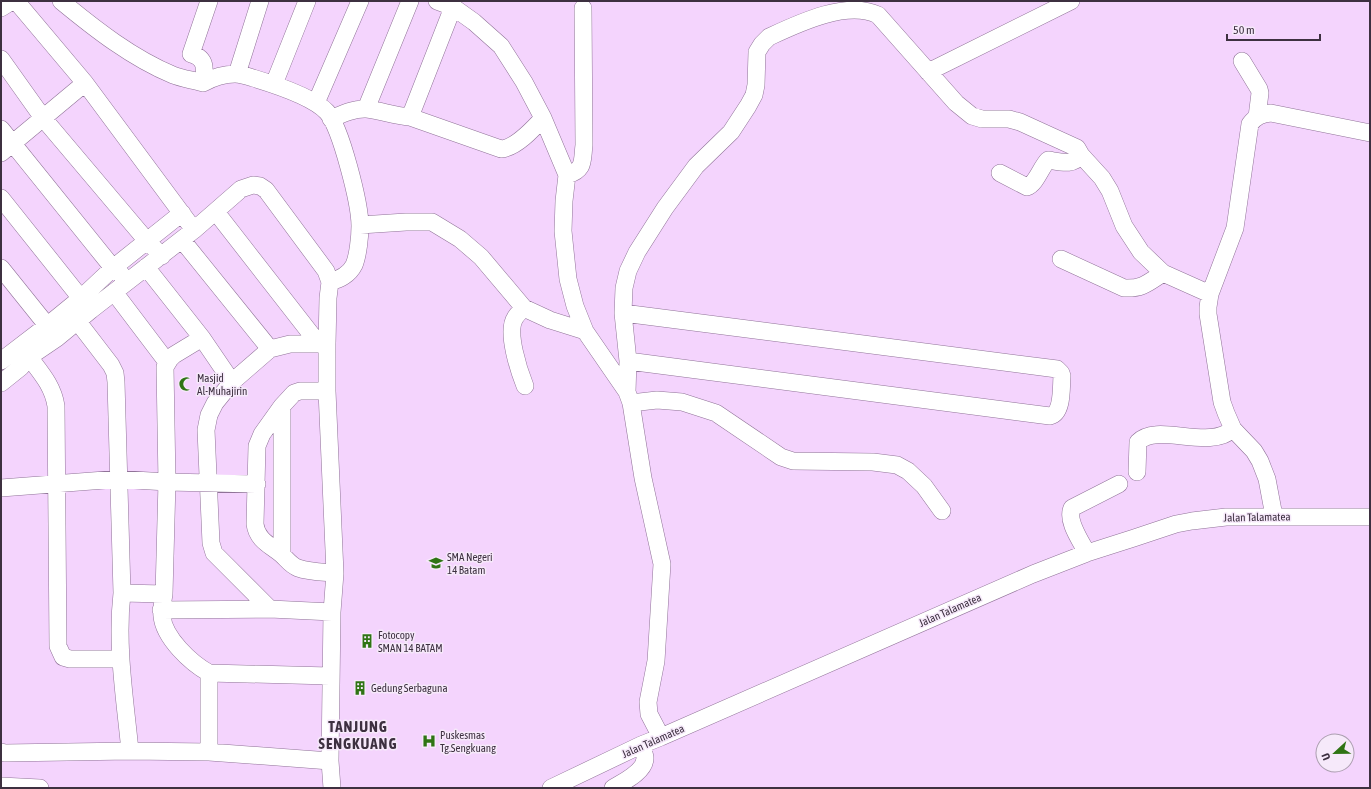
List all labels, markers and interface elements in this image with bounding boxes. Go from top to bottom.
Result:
scale bar [1227,16,1320,42]
text: 50 m [1233,23,1255,37]
place label: Masjid Al-Muhajirin [197,372,247,397]
mosque icon: Masjid Al-Muhajirin [178,376,194,392]
street label: Jalan Talamatea [1223,510,1291,524]
place label: SMA Negeri 14 Batam [447,551,493,576]
school or university icon: SMA Negeri 14 Batam [428,555,444,571]
street label: Jalan Talamatea [917,591,983,629]
place label: Fotocopy SMAN 14 BATAM [378,629,443,654]
building icon: Fotocopy SMAN 14 BATAM [359,633,375,649]
building icon: Gedung Serbaguna [352,680,368,696]
place label: Gedung Serbaguna [371,682,448,694]
district label: TANJUNG SENGKUANG [319,718,397,752]
street label: Jalan Talamatea [620,722,686,760]
place label: Puskesmas Tg.Sengkuang [440,729,496,754]
hospital icon: Puskesmas Tg.Sengkuang [421,733,437,749]
north arrow [1315,733,1355,773]
text: U [1319,751,1333,762]

